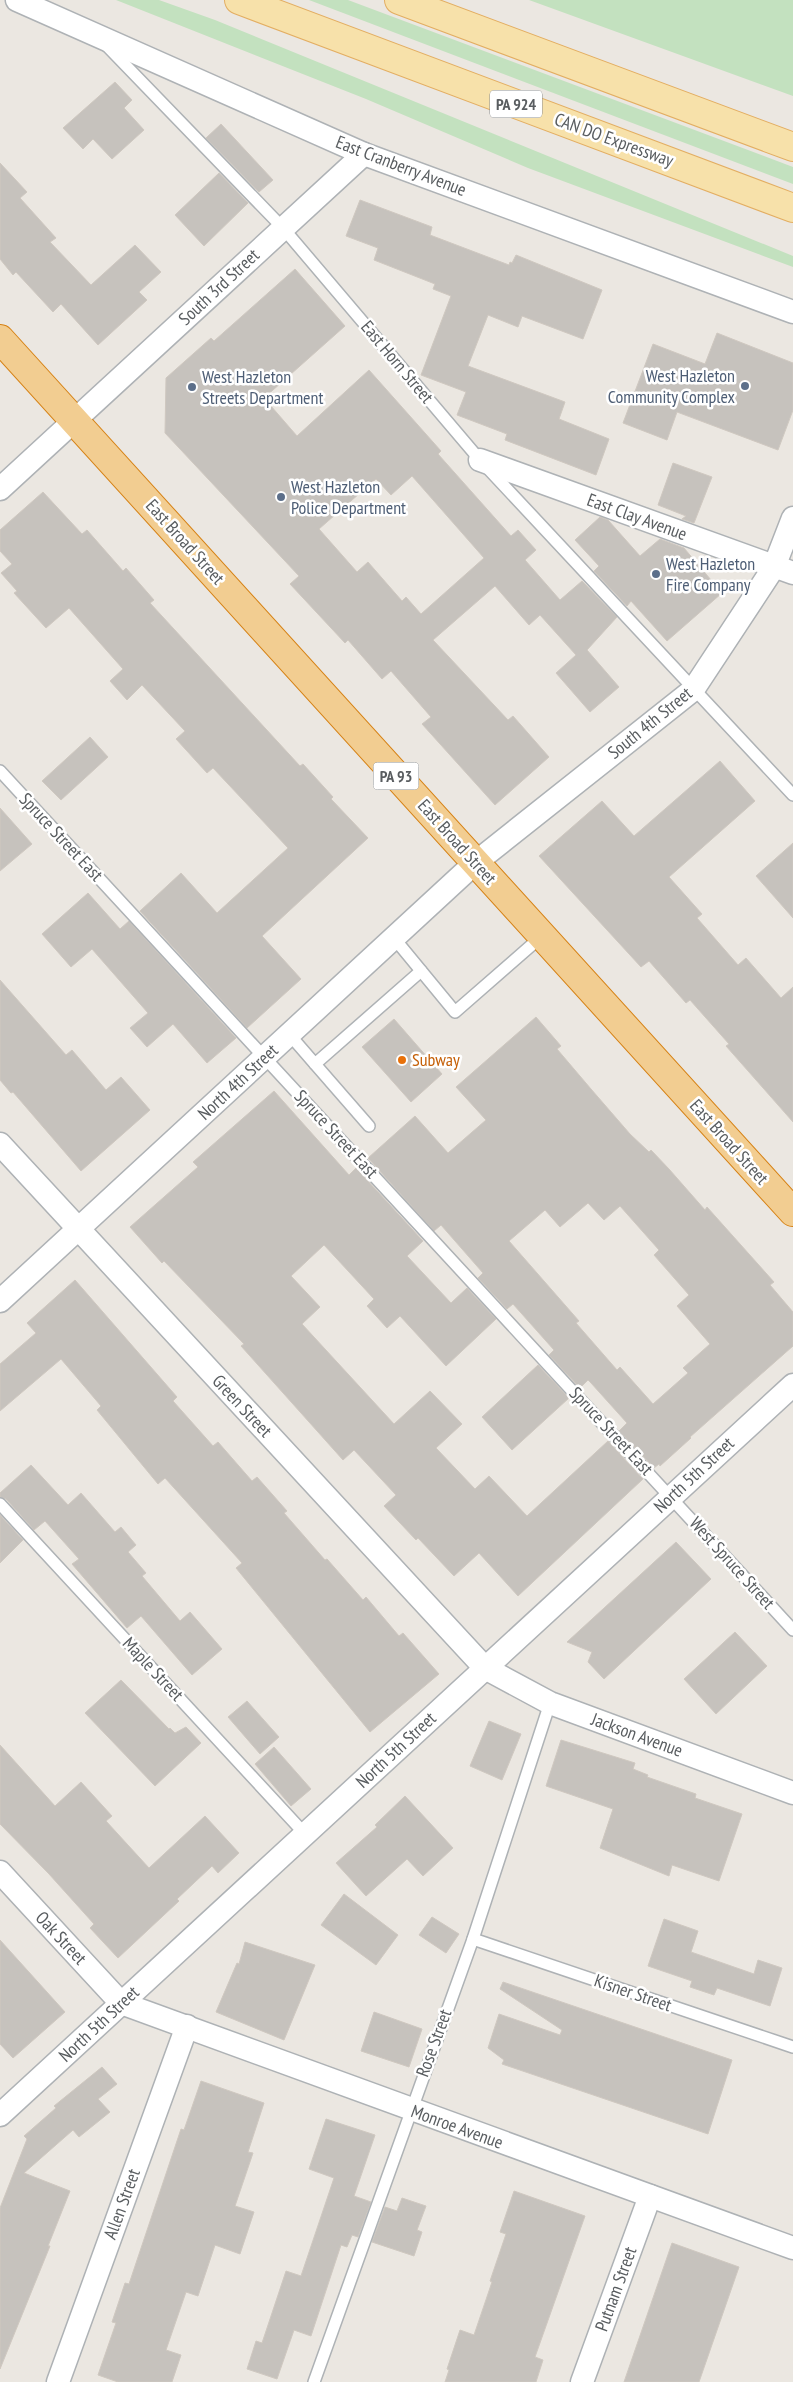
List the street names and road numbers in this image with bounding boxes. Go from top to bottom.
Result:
road number: PA 924 [490,90,542,118]
street label: CAN DO Expressway [551,107,677,172]
street label: East Cranberry Avenue [333,130,470,201]
street label: South 3rd Street [174,243,264,330]
street label: East Horn Street [356,316,439,408]
street label: East Clay Avenue [584,488,690,545]
street label: East Broad Street [141,494,230,589]
street label: South 4th Street [603,682,697,764]
road number: PA 93 [374,762,418,789]
street label: Spruce Street East [15,788,108,886]
street label: East Broad Street [413,794,502,889]
street label: North 4th Street [193,1039,283,1125]
street label: Spruce Street East [290,1085,383,1183]
street label: East Broad Street [685,1094,774,1189]
street label: Green Street [208,1369,277,1442]
street label: Spruce Street East [565,1382,658,1480]
street label: North 5th Street [649,1432,739,1518]
street label: West Spruce Street [685,1512,780,1614]
street label: Maple Street [118,1632,189,1705]
street label: North 5th Street [351,1707,441,1793]
street label: Jackson Avenue [587,1707,686,1762]
street label: Oak Street [31,1906,92,1969]
street label: Kisner Street [591,1969,675,2016]
street label: North 5th Street [54,1981,144,2067]
street label: Rose Street [411,2006,456,2080]
street label: Monroe Avenue [408,2099,506,2154]
street label: Allen Street [98,2165,145,2242]
street label: Putnam Street [590,2243,641,2334]

